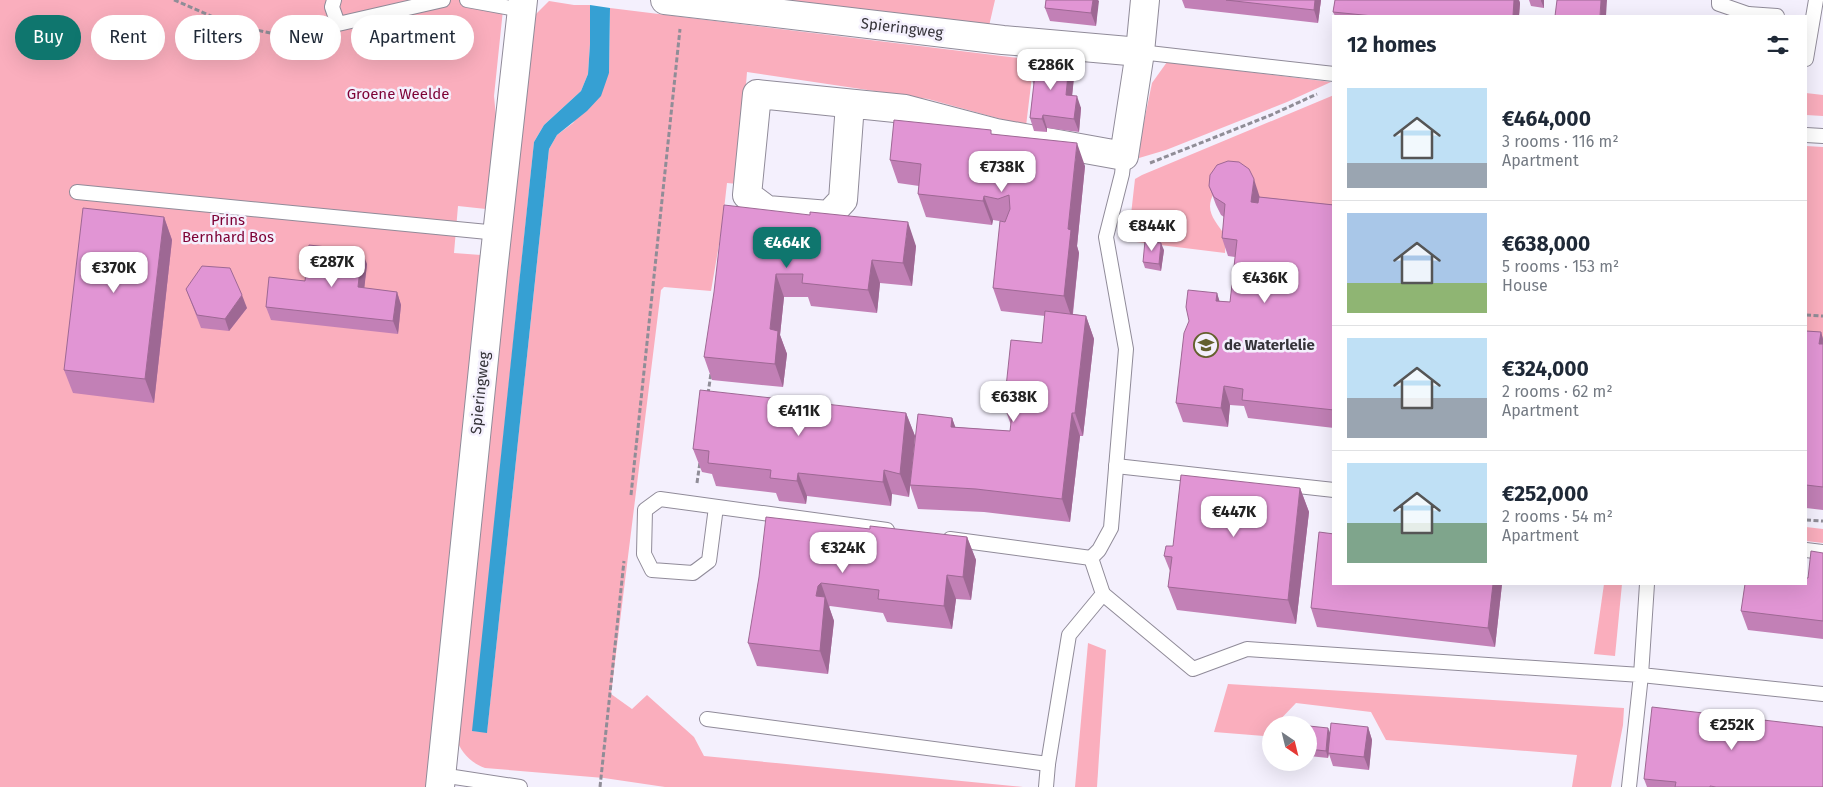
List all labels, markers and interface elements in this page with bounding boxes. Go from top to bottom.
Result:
street label: Spieringweg [860,14,944,42]
chip: Buy [15,15,81,60]
chip: Rent [91,15,165,60]
chip: Filters [175,15,260,60]
chip: New [270,15,341,60]
chip: Apartment [351,15,474,60]
icon: filters [1764,31,1792,59]
text: 12 homes [1347,32,1436,58]
pin: €286K [1016,48,1086,91]
text: €286K [1028,55,1074,74]
park label: Groene Weelde [347,85,449,103]
text: €464,000 [1502,106,1591,132]
icon: home [1387,108,1447,168]
text: 3 rooms · 116 m² [1502,132,1619,151]
pin: €738K [967,150,1037,193]
text: Apartment [1502,151,1579,170]
text: €738K [980,157,1024,176]
pin: €844K [1117,210,1187,252]
park label: Prins Bernhard Bos [182,211,274,246]
text: €844K [1129,216,1175,235]
pin: €464K [752,226,822,269]
text: €638,000 [1502,231,1590,257]
text: €464K [764,233,810,252]
icon: home [1387,233,1447,293]
pin: €287K [297,246,367,288]
pin: €370K [79,252,149,294]
text: €287K [310,252,354,271]
text: 5 rooms · 153 m² [1502,257,1619,276]
text: €370K [92,258,136,277]
pin: €436K [1230,262,1300,304]
text: €436K [1242,268,1288,287]
text: House [1502,276,1548,295]
school or university icon: de Waterlelie [1193,332,1219,358]
place label: de Waterlelie [1224,336,1315,354]
street label: Spieringweg [467,351,493,435]
text: €324,000 [1502,356,1589,382]
icon: home [1387,358,1447,418]
pin: €638K [979,380,1049,423]
text: 2 rooms · 62 m² [1502,382,1613,401]
text: €638K [991,387,1037,406]
pin: €411K [764,394,834,437]
text: €411K [778,401,820,420]
text: Apartment [1502,401,1579,420]
text: €252,000 [1502,481,1588,507]
icon: home [1387,483,1447,543]
pin: €447K [1199,496,1269,538]
text: €447K [1212,502,1256,521]
text: 2 rooms · 54 m² [1502,507,1613,526]
text: Apartment [1502,526,1579,545]
pin: €324K [808,532,878,574]
text: €324K [821,538,865,557]
pin: €252K [1697,708,1767,751]
text: €252K [1710,715,1754,734]
north arrow [1262,716,1318,771]
map controls [1262,716,1317,771]

